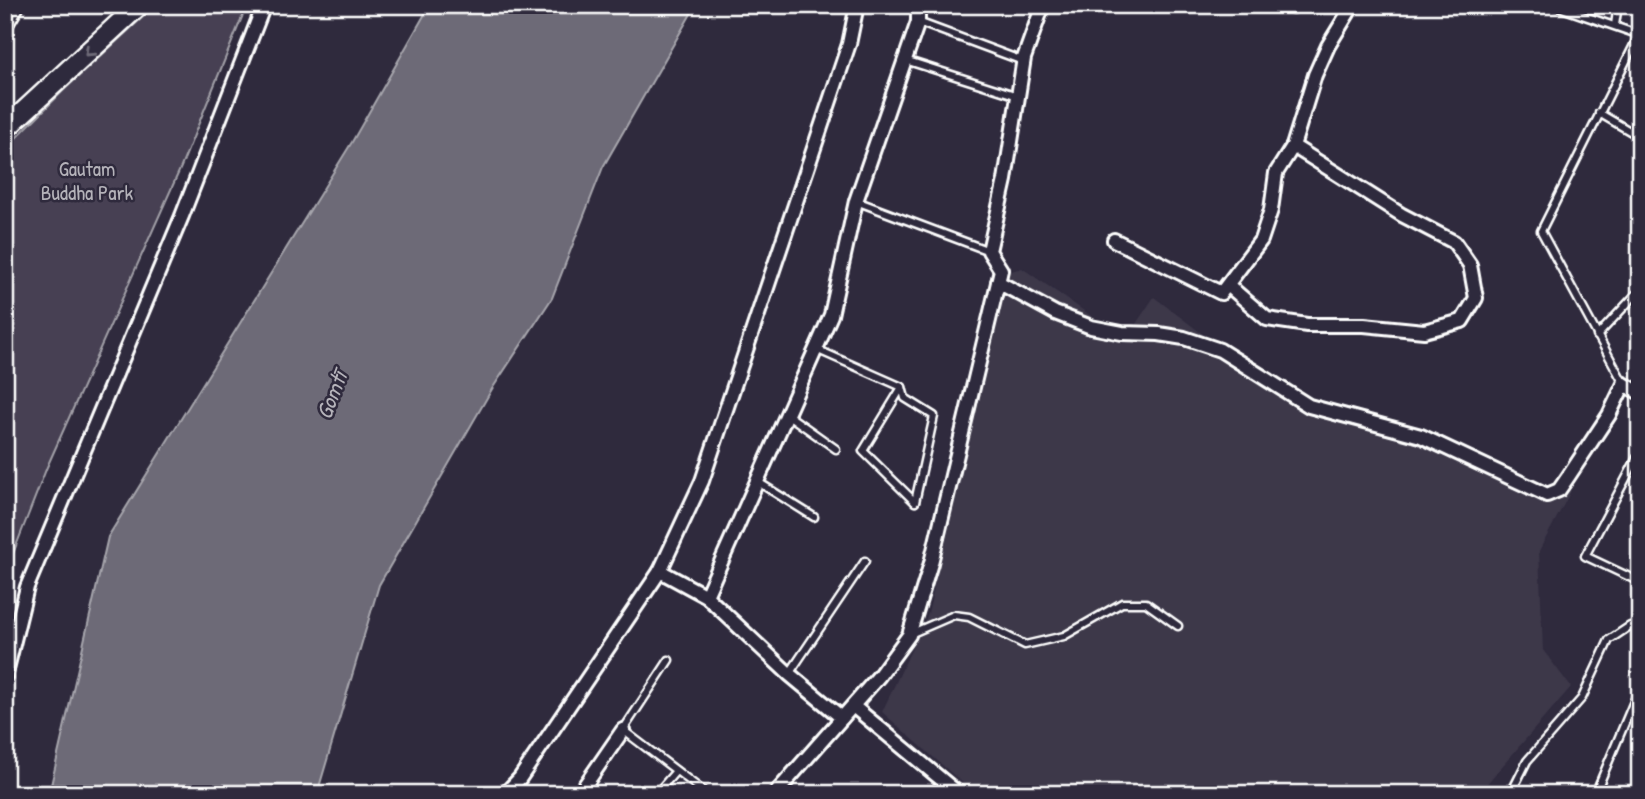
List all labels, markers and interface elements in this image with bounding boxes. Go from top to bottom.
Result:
one-way arrow [84,43,97,56]
park label: Gautam Buddha Park [41,154,134,207]
water label: Gomtī [308,362,356,423]

